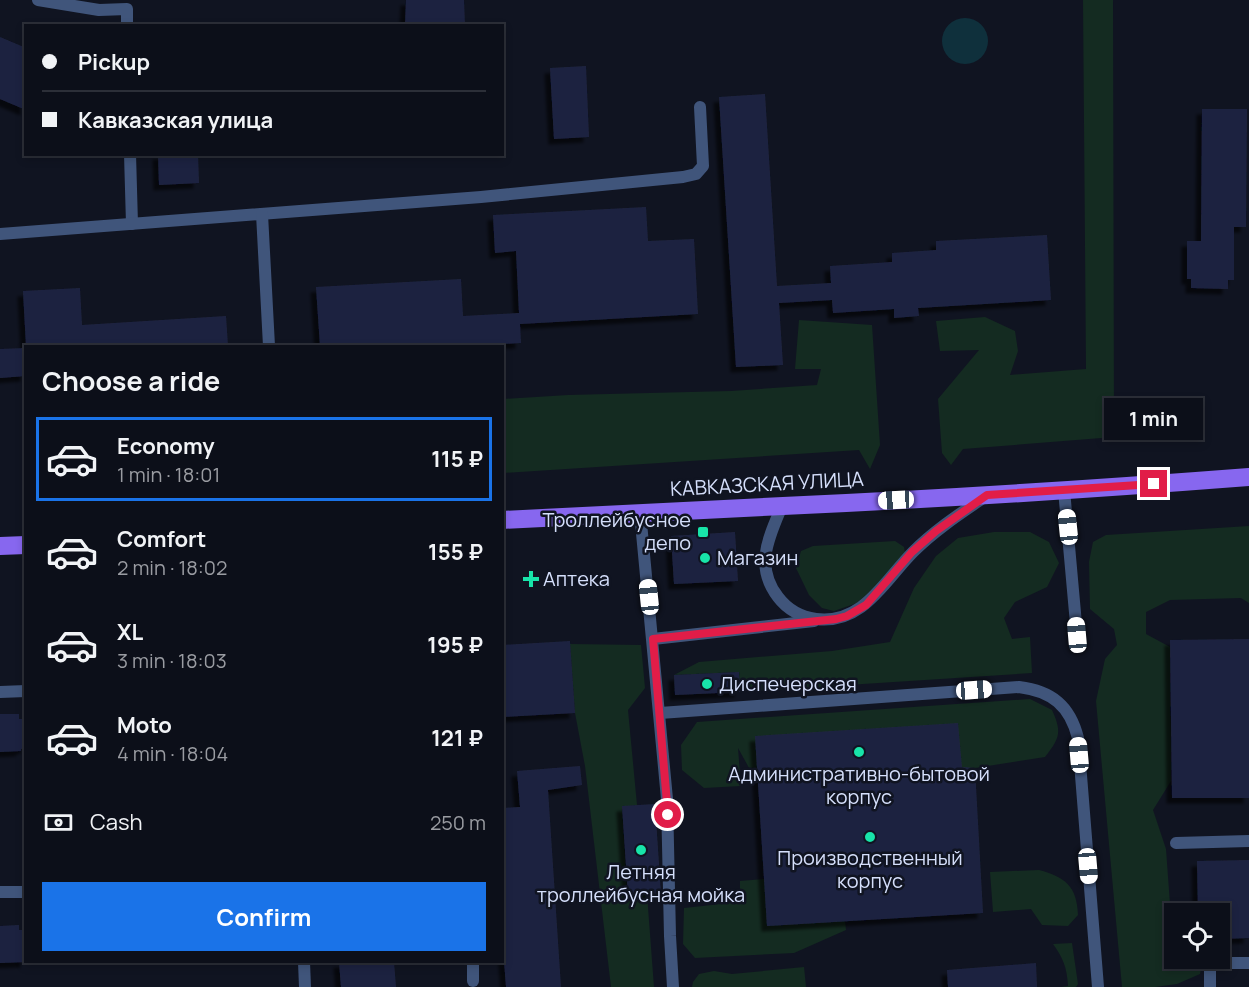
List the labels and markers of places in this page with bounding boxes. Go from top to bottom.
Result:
place label: Троллейбусное депо [542,506,691,556]
marker: Троллейбусное депо [696,525,710,539]
place label: Магазин [717,544,798,571]
marker: Магазин [698,551,712,565]
place label: Аптека [543,565,610,592]
marker: Аптека [524,572,538,586]
place label: Диспечерская [719,670,857,697]
marker: Диспечерская [700,677,714,691]
marker: Административно-бытовой корпус [852,745,866,759]
place label: Административно-бытовой корпус [728,760,990,810]
marker: Производственный корпус [863,830,877,844]
marker: Летняя троллейбусная мойка [634,843,648,857]
place label: Производственный корпус [777,844,963,894]
place label: Летняя троллейбусная мойка [537,858,745,908]

